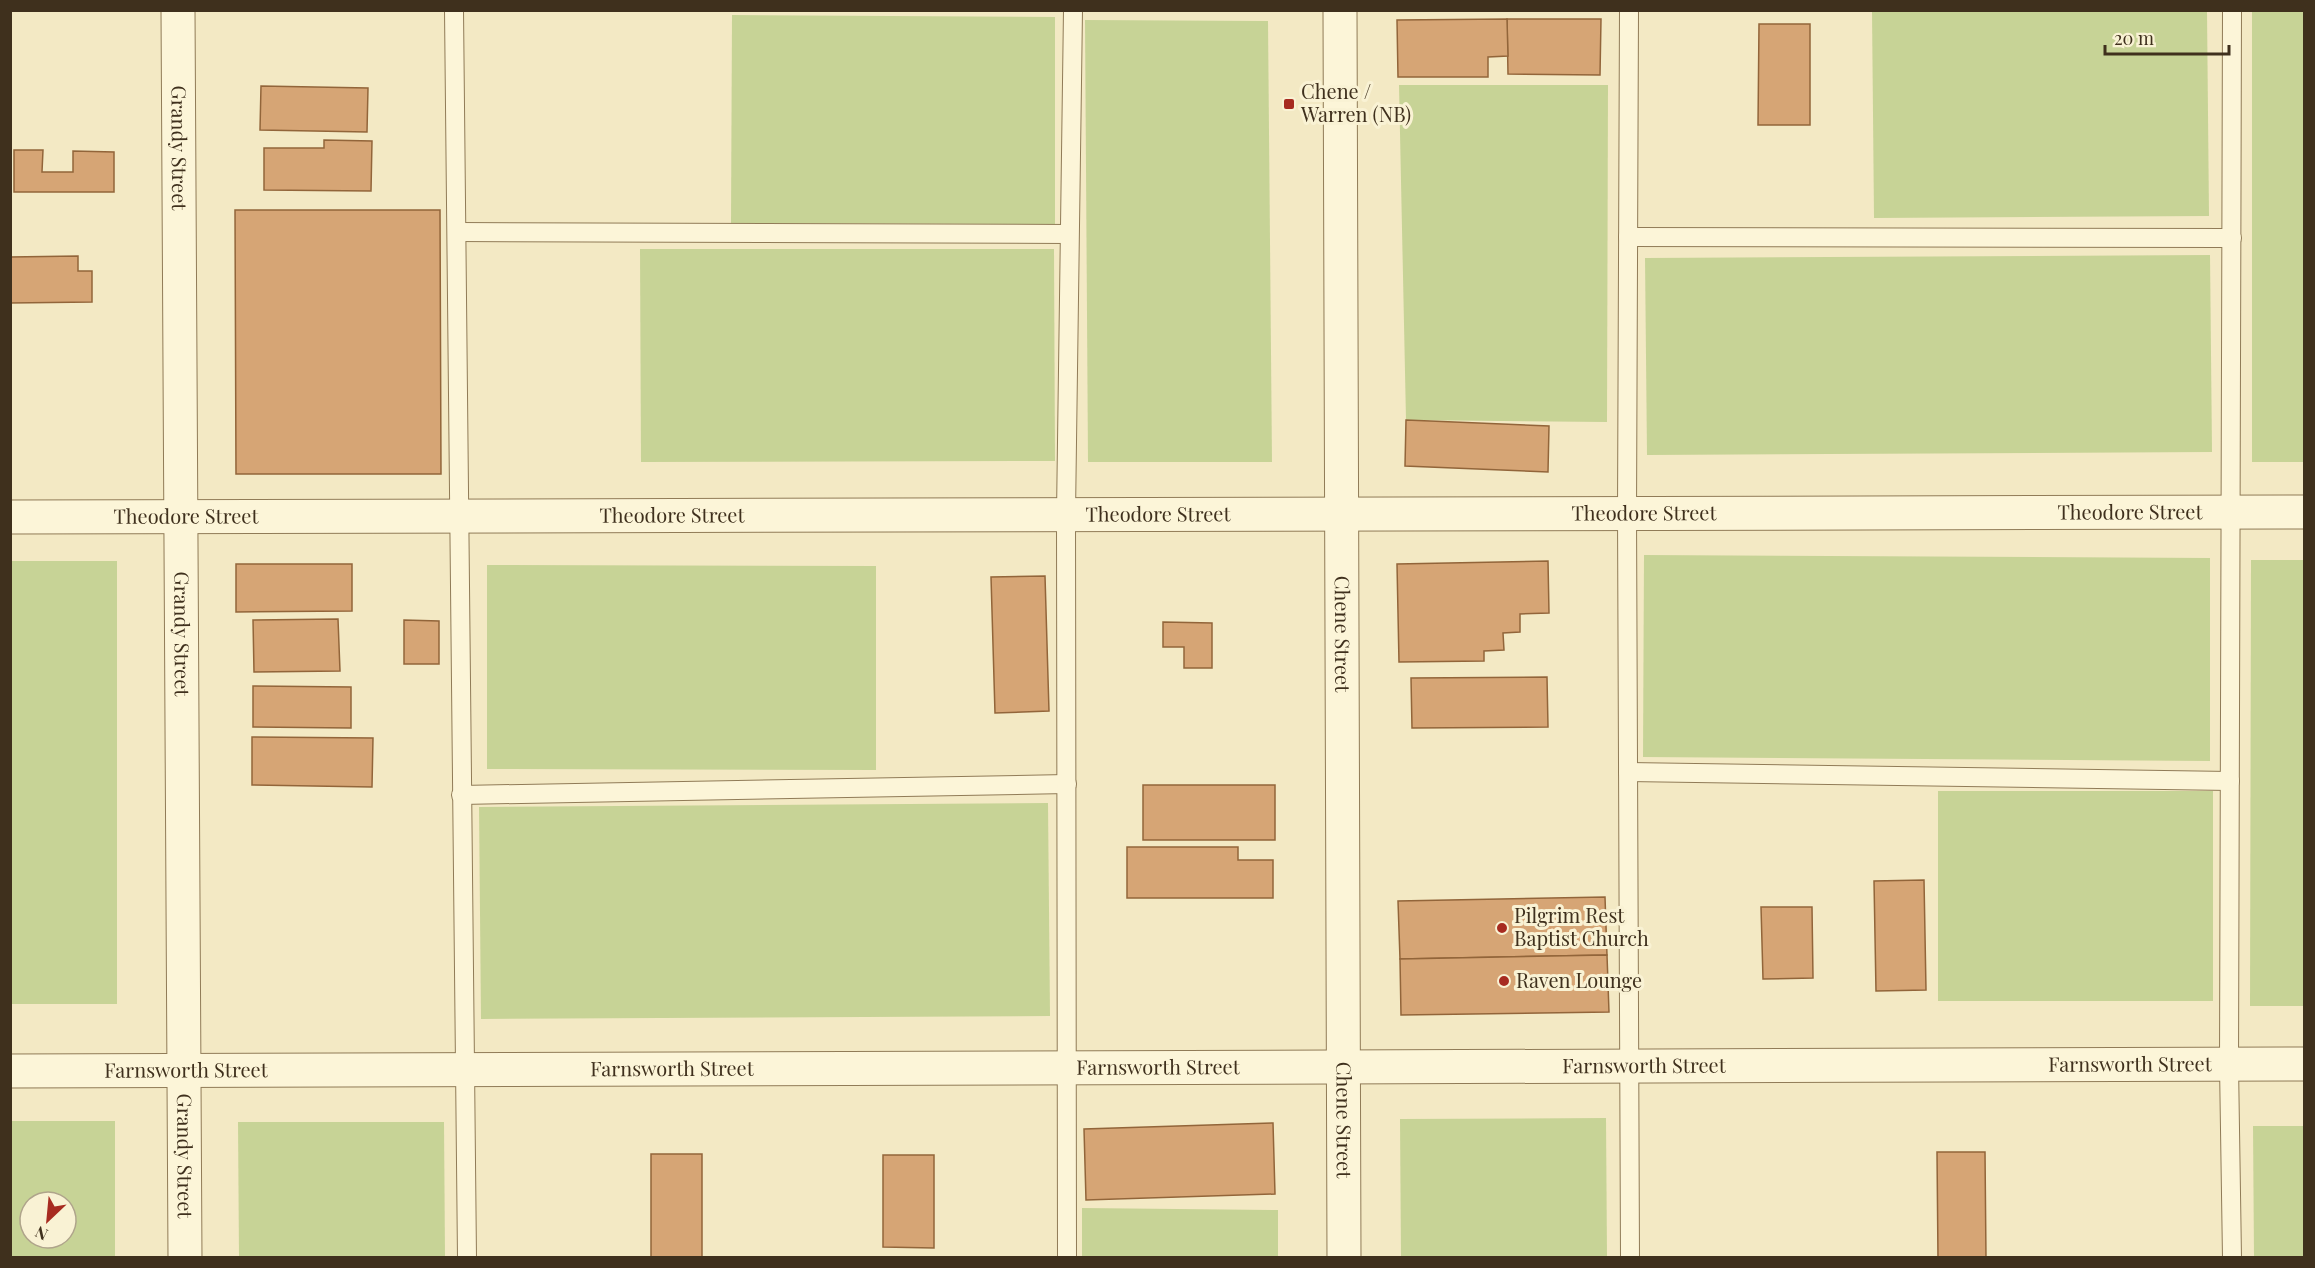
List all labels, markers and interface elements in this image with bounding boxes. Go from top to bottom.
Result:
scale bar [2105,18,2230,56]
text: 20 m [2114,26,2154,50]
place label: Chene / Warren (NB) [1300,77,1411,127]
street label: Grandy Street [166,86,194,211]
marker: Chene / Warren (NB) [1282,97,1296,111]
street label: Theodore Street [2057,497,2203,525]
street label: Theodore Street [1571,498,1717,526]
street label: Theodore Street [1085,499,1231,527]
street label: Theodore Street [599,500,745,528]
street label: Theodore Street [113,501,259,529]
street label: Grandy Street [169,572,197,697]
street label: Chene Street [1330,576,1357,693]
place label: Pilgrim Rest Baptist Church [1514,901,1649,951]
marker: Pilgrim Rest Baptist Church [1495,921,1509,935]
place label: Raven Lounge [1516,966,1642,993]
marker: Raven Lounge [1497,974,1511,988]
street label: Farnsworth Street [2048,1049,2213,1077]
street label: Farnsworth Street [1562,1051,1727,1078]
street label: Farnsworth Street [1076,1052,1241,1080]
street label: Farnsworth Street [590,1054,755,1081]
street label: Farnsworth Street [104,1055,269,1083]
street label: Chene Street [1331,1062,1359,1179]
street label: Grandy Street [172,1093,200,1219]
north arrow [18,1190,78,1250]
text: N [31,1222,51,1246]

